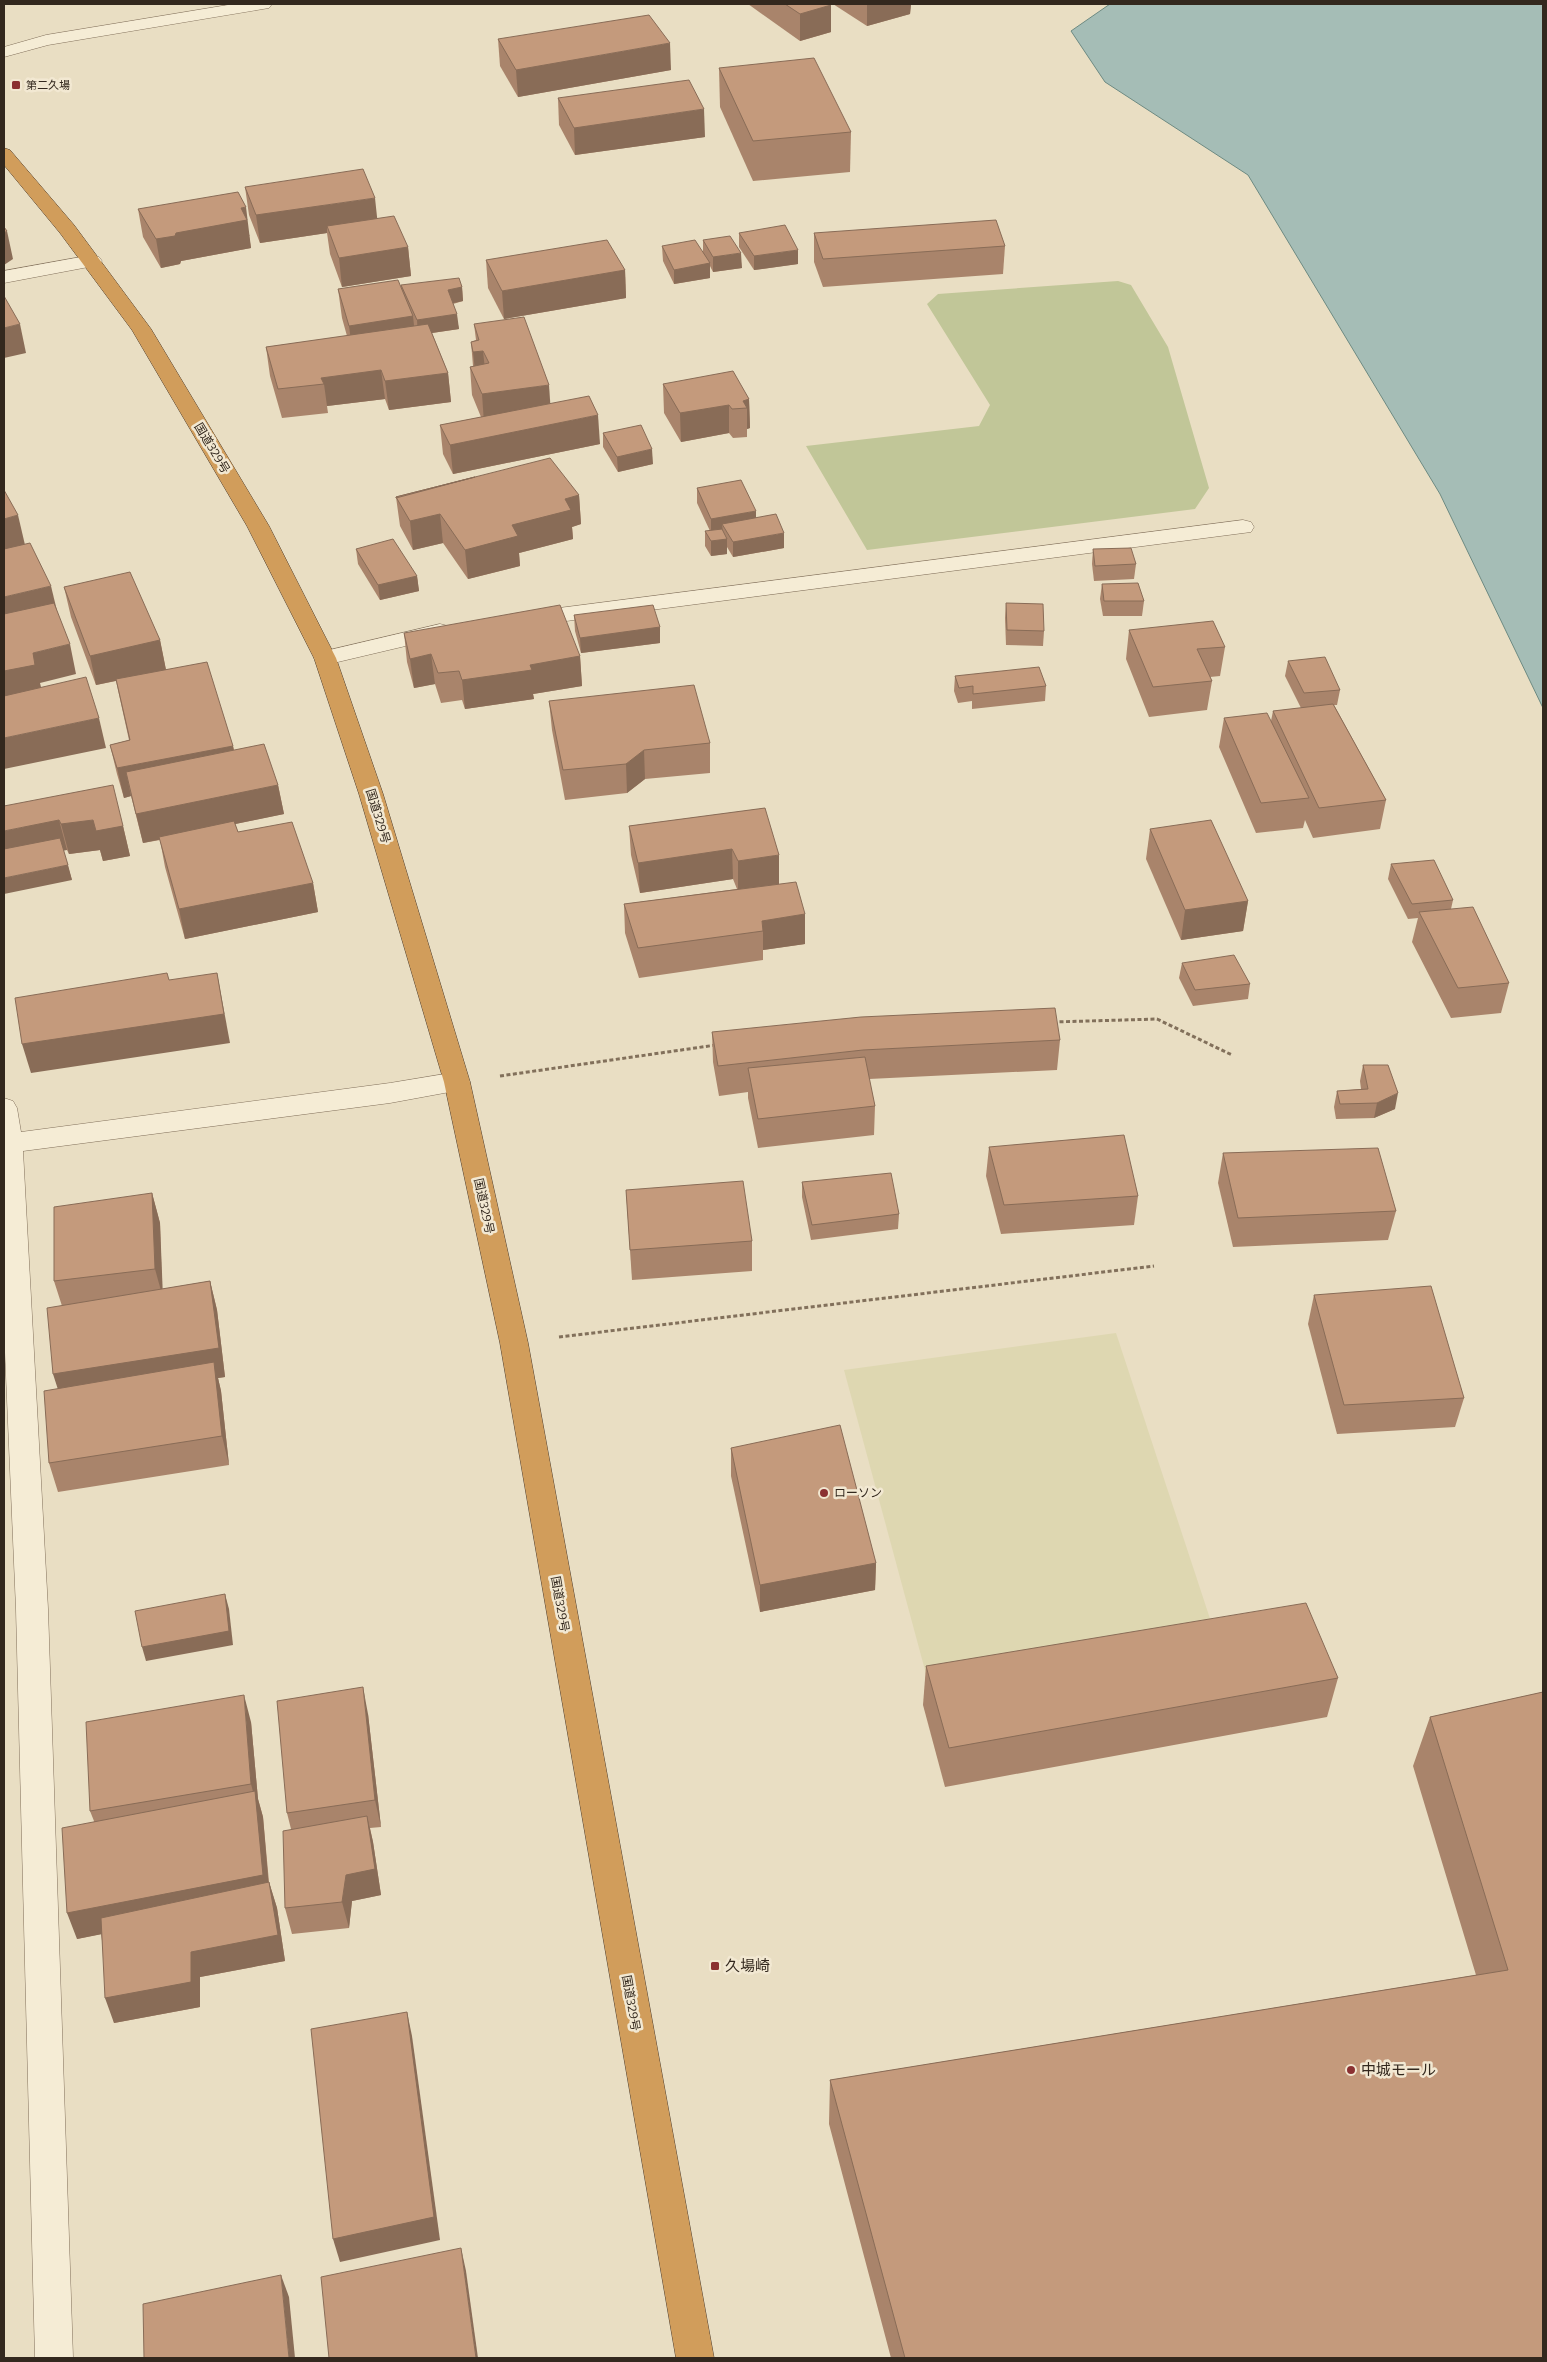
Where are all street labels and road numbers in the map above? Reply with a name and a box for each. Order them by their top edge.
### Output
street label: 国道329号 [191,420,233,476]
street label: 国道329号 [363,787,393,845]
street label: 国道329号 [471,1177,497,1235]
street label: 国道329号 [548,1575,572,1633]
street label: 国道329号 [619,1974,643,2032]

